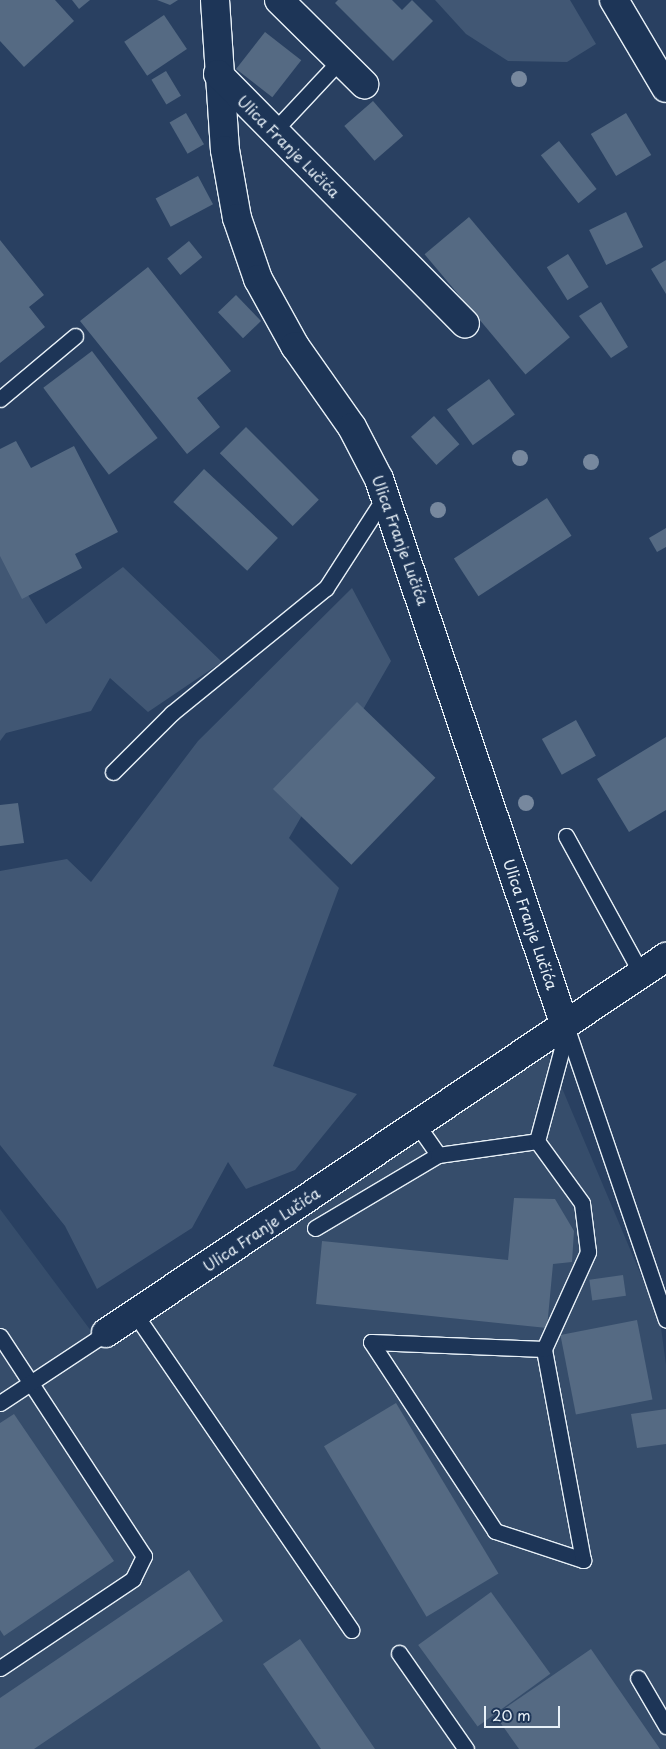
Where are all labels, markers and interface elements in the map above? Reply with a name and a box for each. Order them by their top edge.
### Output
street label: Ulica Franje Lučića [234,91,344,201]
street label: Ulica Franje Lučića [369,472,433,608]
street label: Ulica Franje Lučića [500,856,562,992]
street label: Ulica Franje Lučića [199,1183,323,1275]
scale bar [486,1696,562,1728]
text: 20 m [492,1703,531,1726]

